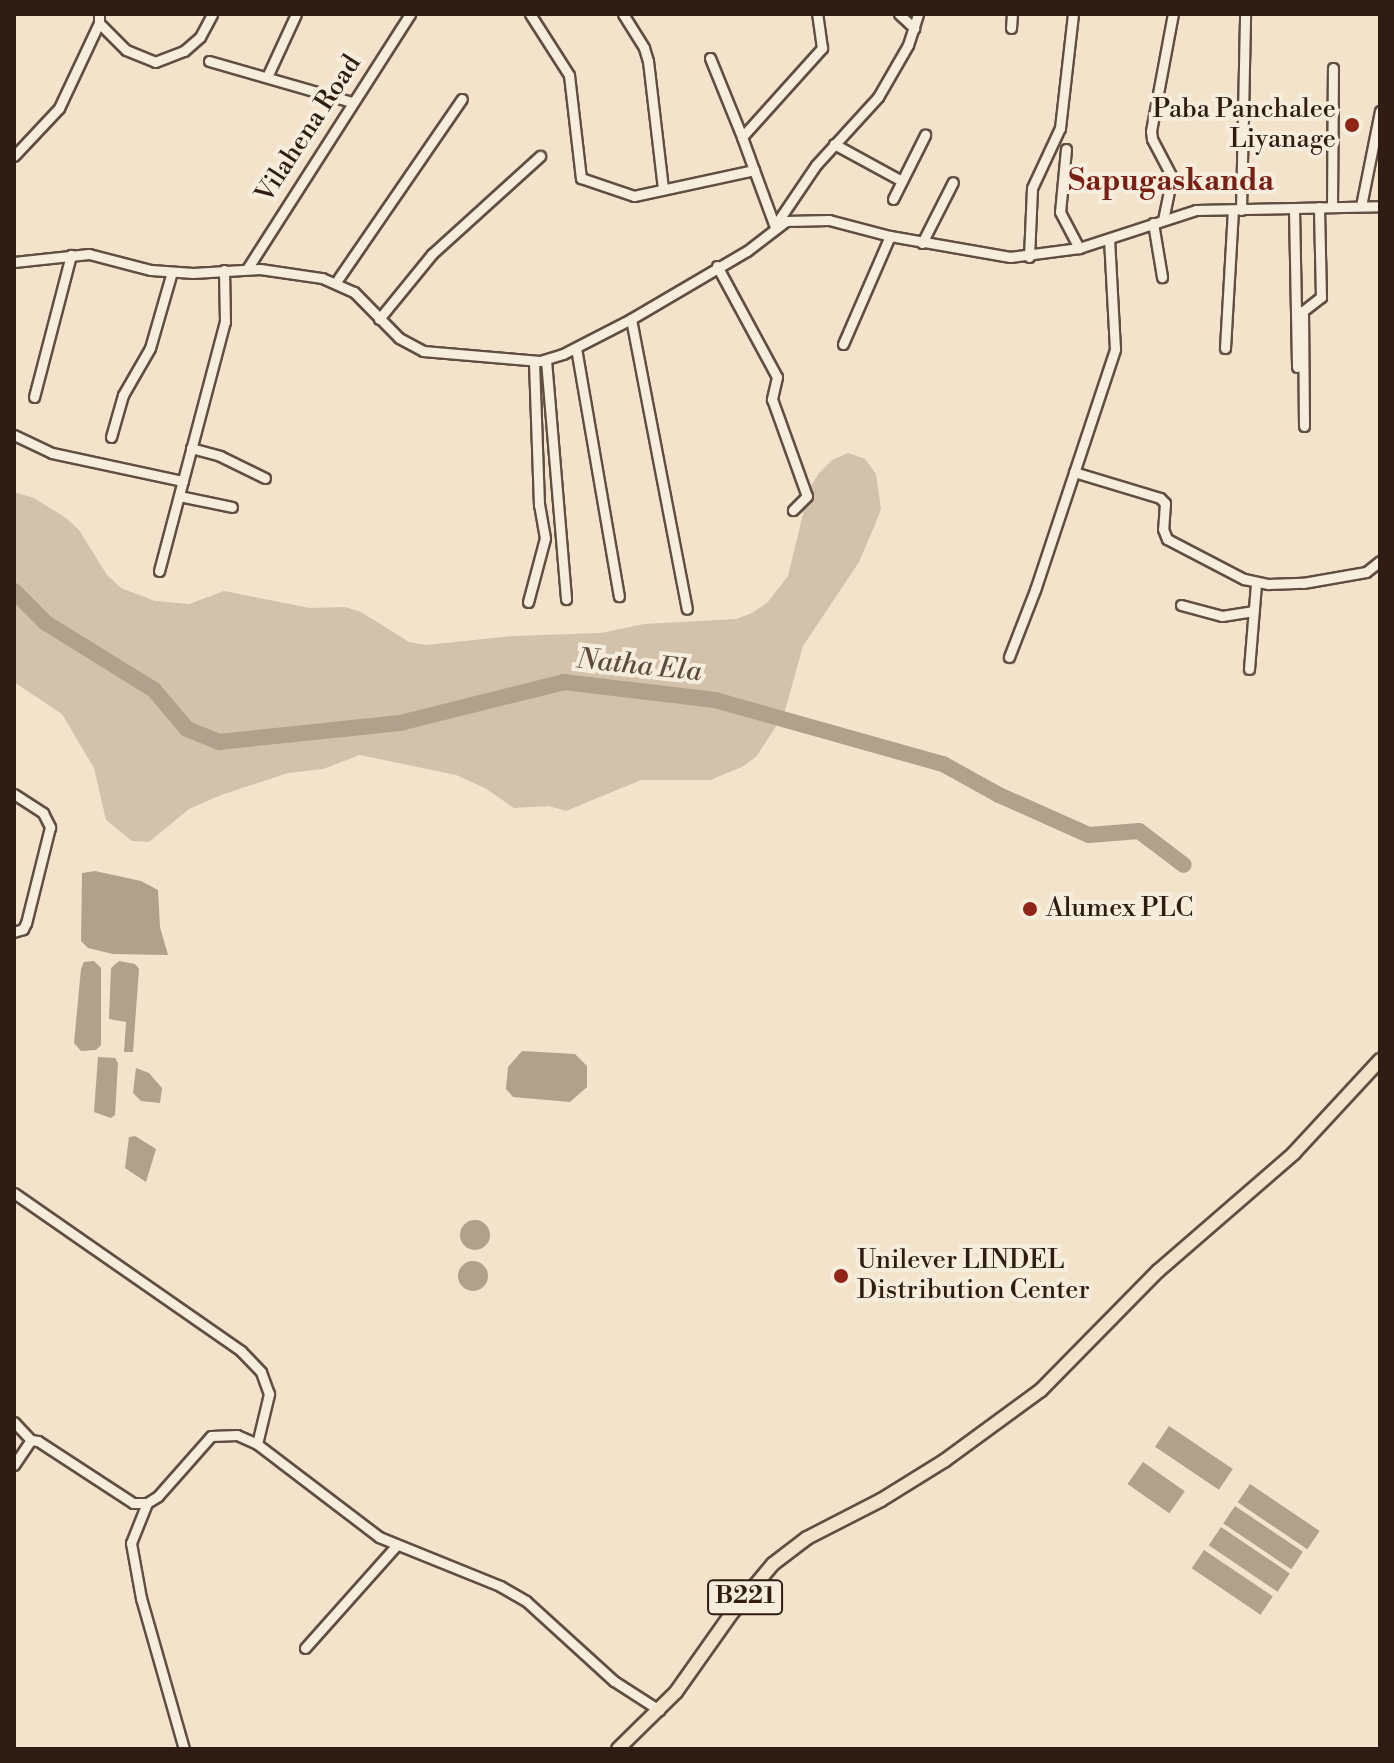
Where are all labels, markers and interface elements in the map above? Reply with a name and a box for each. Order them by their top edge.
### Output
street label: Vilahena Road [250,49,368,209]
place label: Paba Panchalee Liyanage [1152,94,1336,156]
marker: Paba Panchalee Liyanage [1343,116,1361,134]
district label: Sapugaskanda [1068,163,1274,199]
water label: Natha Ela [575,643,703,689]
place label: Alumex PLC [1046,893,1193,925]
marker: Alumex PLC [1021,900,1039,918]
place label: Unilever LINDEL Distribution Center [857,1245,1090,1306]
marker: Unilever LINDEL Distribution Center [832,1267,850,1285]
road number: B221 [707,1577,783,1617]

